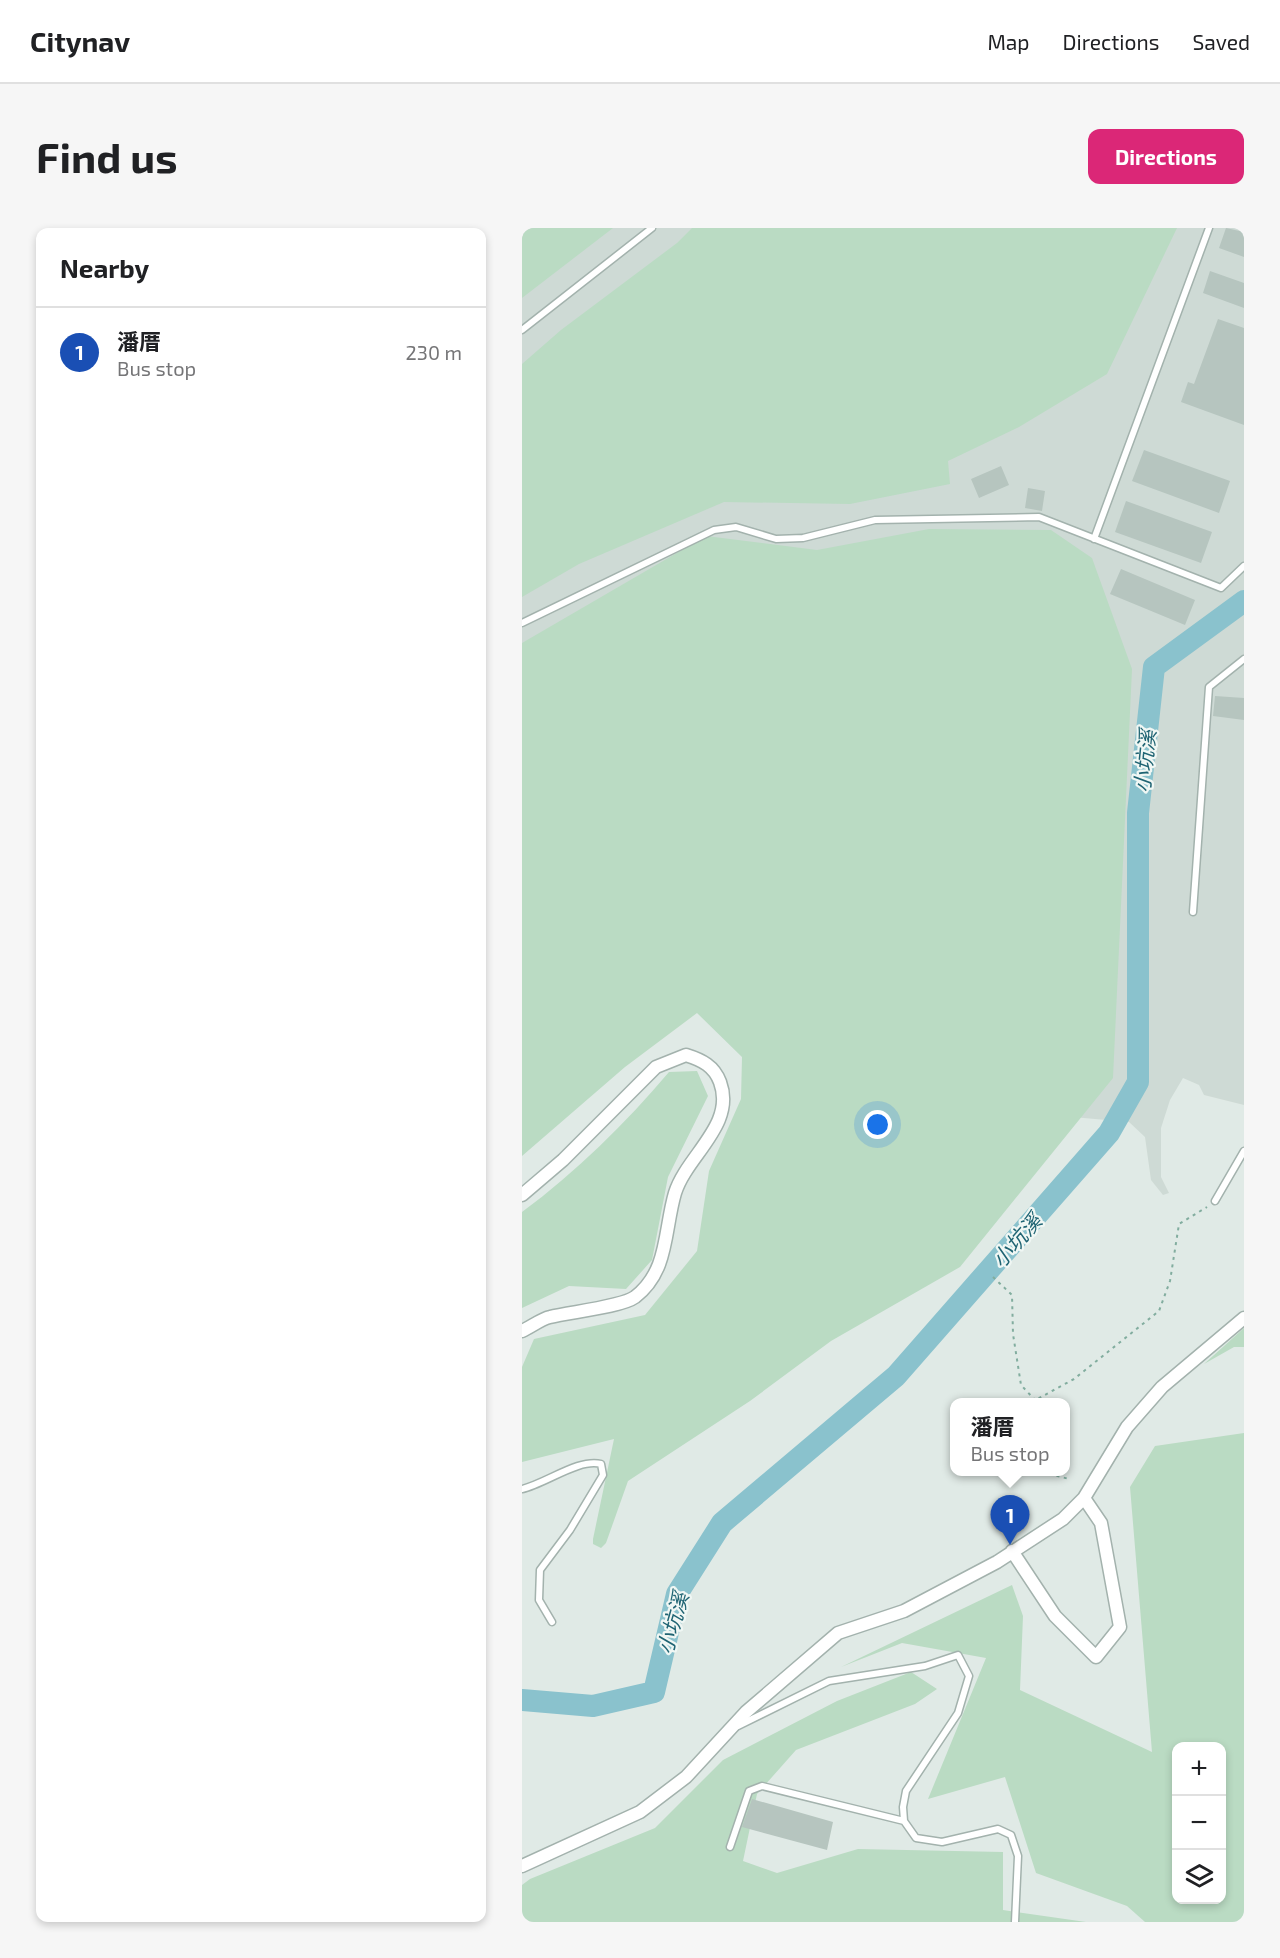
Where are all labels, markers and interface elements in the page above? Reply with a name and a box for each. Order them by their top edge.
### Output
text: Citynav [30,24,130,58]
text: Map [987,29,1030,54]
text: Directions [1063,29,1159,54]
text: Saved [1192,29,1250,54]
button: Directions [1088,129,1244,184]
text: Find us [36,131,178,181]
text: Nearby [60,252,149,283]
text: 潘厝 [117,328,161,354]
text: 1 [75,340,84,364]
text: 230 m [406,340,462,364]
text: Bus stop [117,356,196,380]
water label: 小坑溪 [1128,725,1160,794]
your location [863,1110,892,1139]
water label: 小坑溪 [986,1206,1048,1272]
popup [950,1398,1070,1476]
text: 潘厝 [970,1413,1014,1439]
text: Bus stop [970,1441,1050,1465]
pin: 1 [990,1496,1030,1545]
water label: 小坑溪 [651,1586,694,1657]
map controls [1172,1742,1226,1904]
button: + [1172,1742,1226,1796]
button: − [1172,1796,1226,1850]
button: layers [1172,1850,1226,1904]

